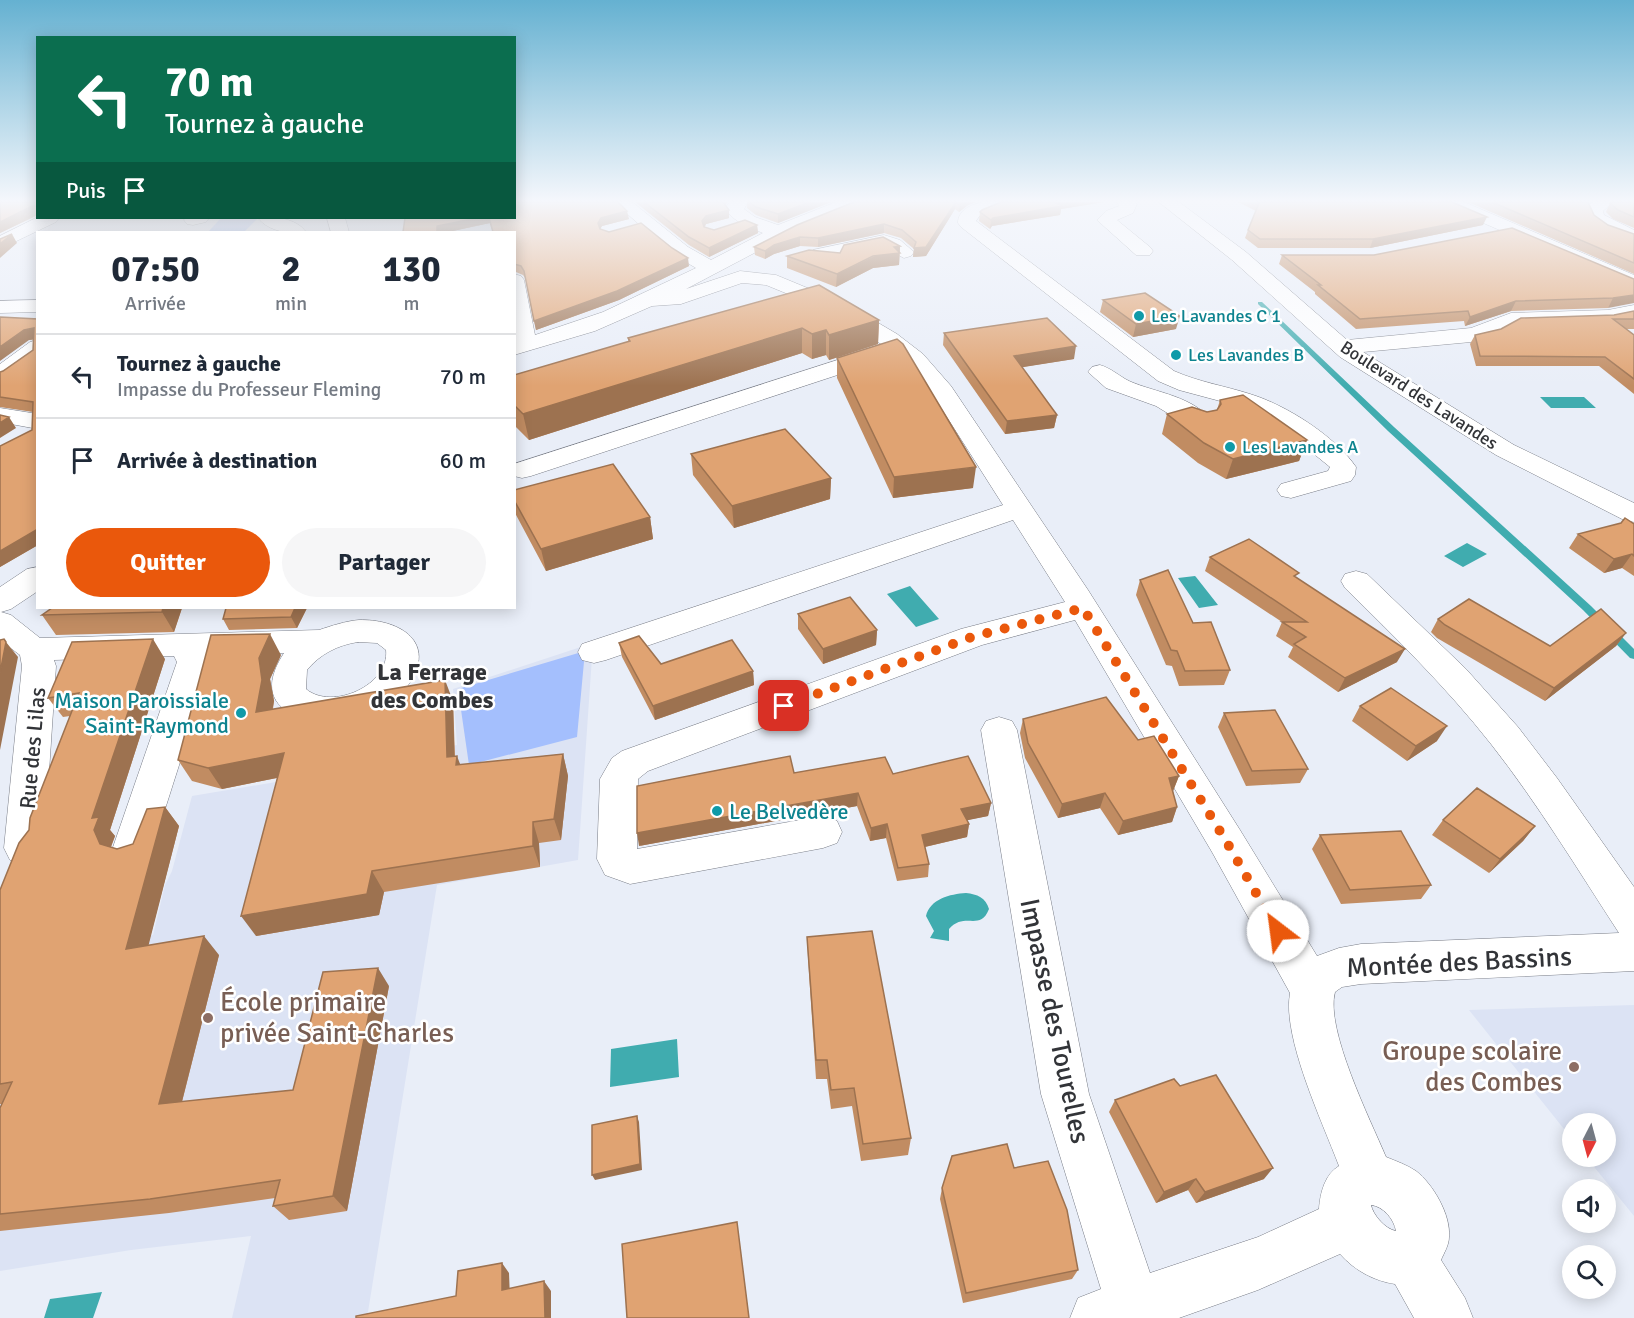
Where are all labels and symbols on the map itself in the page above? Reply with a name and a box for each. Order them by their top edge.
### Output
place label: Les Lavandes C 1 [1151,305,1281,327]
marker: Les Lavandes C 1 [1132,309,1146,323]
street label: Boulevard des Lavandes [1336,336,1502,454]
place label: Les Lavandes B [1188,344,1304,366]
marker: Les Lavandes B [1169,348,1183,362]
place label: Les Lavandes A [1242,436,1358,458]
marker: Les Lavandes A [1223,440,1237,454]
district label: La Ferrage des Combes [371,657,494,715]
pin [758,680,809,731]
street label: Rue des Lilas [14,686,51,810]
place label: Maison Paroissiale Saint-Raymond [54,687,229,739]
marker: Maison Paroissiale Saint-Raymond [234,706,248,720]
place label: Le Belvedère [729,798,848,825]
marker: Le Belvedère [710,804,724,818]
street label: Impasse des Tourelles [1012,896,1097,1147]
position arrow [1246,899,1310,963]
street label: Montée des Bassins [1345,940,1573,985]
place label: École primaire privée Saint-Charles [220,985,454,1050]
marker: École primaire privée Saint-Charles [201,1011,215,1025]
place label: Groupe scolaire des Combes [1382,1035,1562,1099]
marker: Groupe scolaire des Combes [1567,1060,1581,1074]
north arrow [1562,1113,1616,1167]

